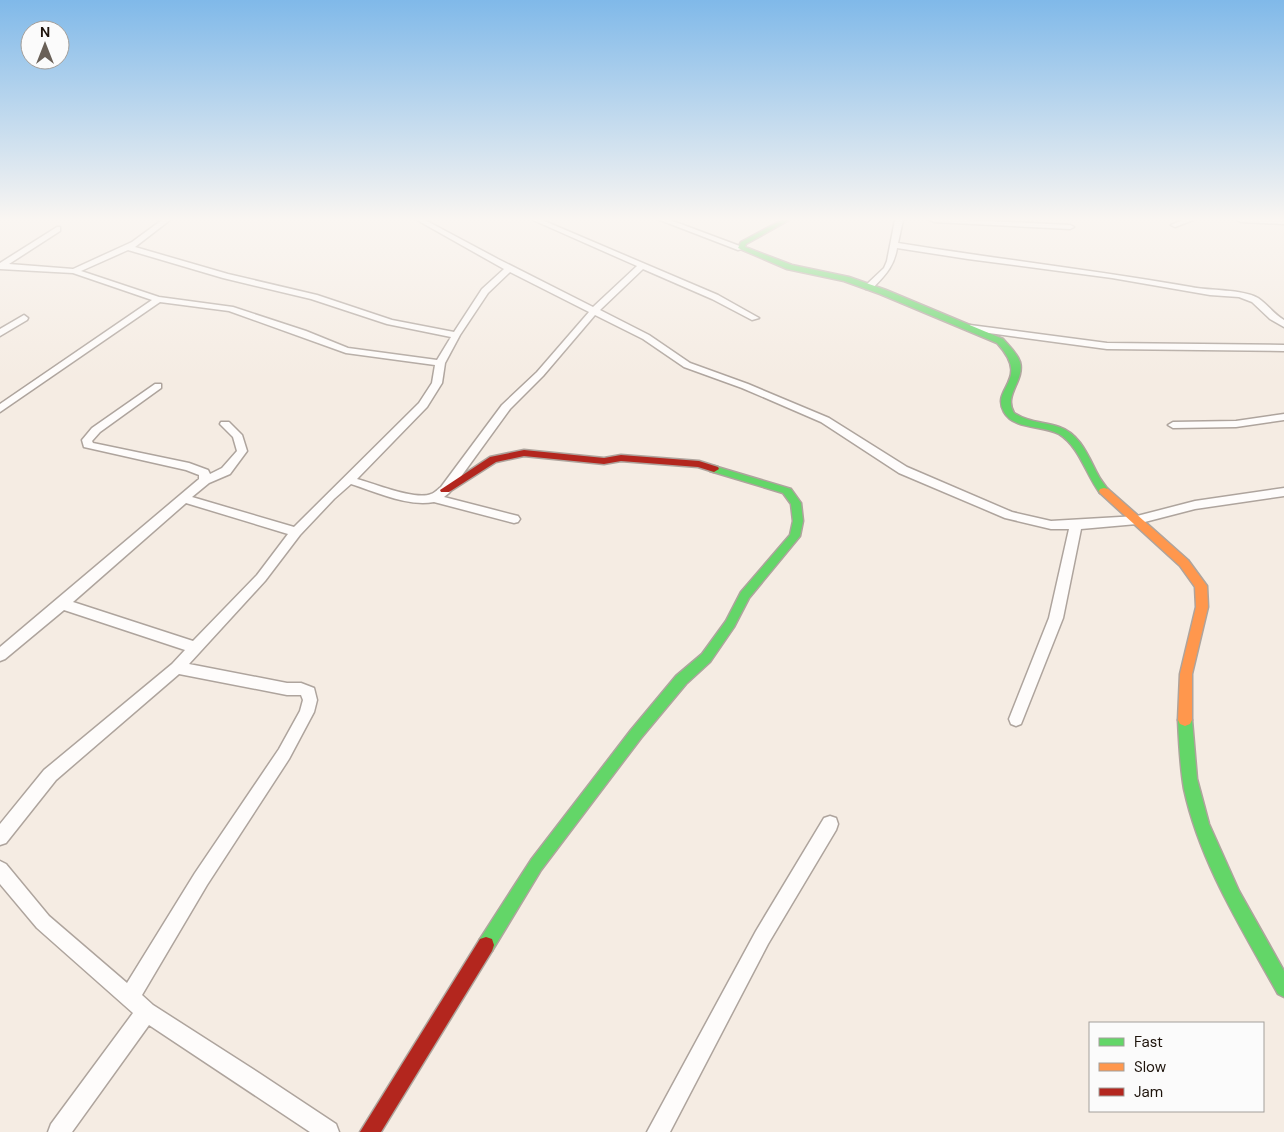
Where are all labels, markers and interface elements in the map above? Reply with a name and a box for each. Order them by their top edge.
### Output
north arrow [20,20,70,70]
text: N [40,23,50,41]
legend [1089,1022,1264,1112]
text: Fast [1134,1032,1163,1052]
text: Slow [1134,1057,1167,1077]
text: Jam [1134,1082,1163,1102]

